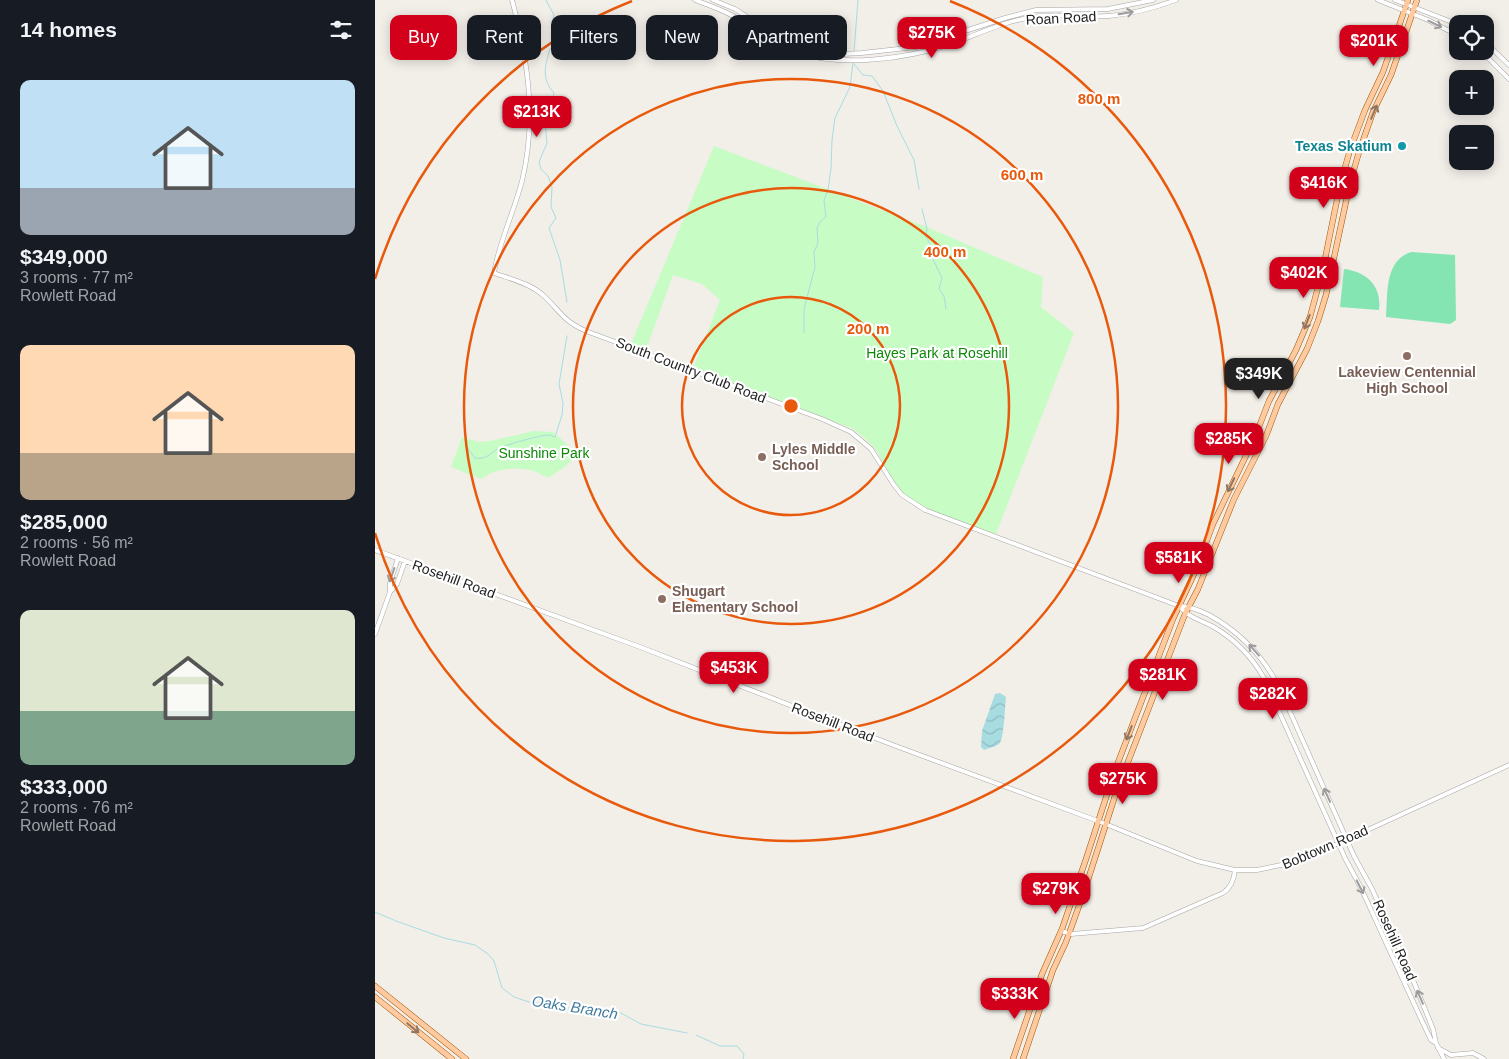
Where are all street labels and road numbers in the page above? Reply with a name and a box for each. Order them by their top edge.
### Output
street label: Roan Road [1025,8,1097,28]
street label: South Country Club Road [614,334,768,406]
street label: Rosehill Road [410,557,498,601]
street label: Rosehill Road [789,699,877,745]
street label: Bobtown Road [1280,822,1370,872]
street label: Rosehill Road [1370,897,1420,983]

